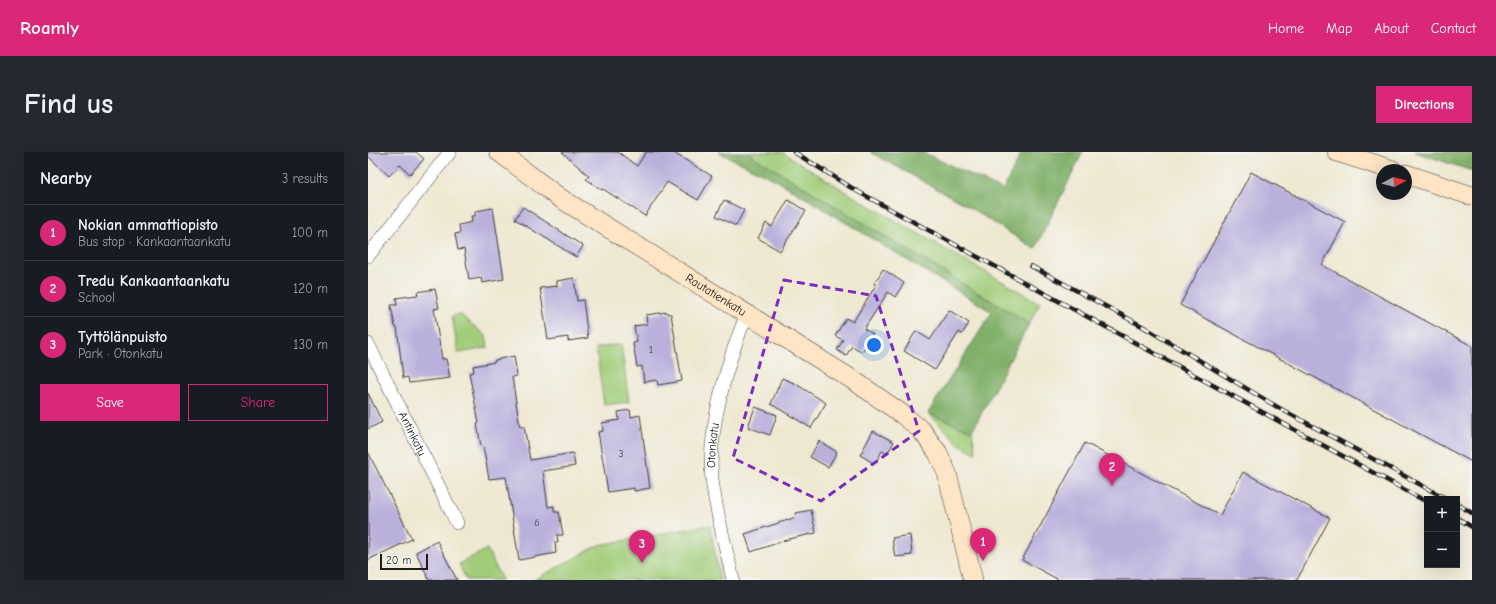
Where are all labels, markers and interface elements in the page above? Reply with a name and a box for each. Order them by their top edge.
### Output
text: Roamly [20,17,79,39]
text: Home [1268,20,1304,37]
text: Map [1326,20,1352,37]
text: About [1374,20,1409,37]
text: Contact [1431,20,1476,37]
button: Directions [1376,86,1472,123]
text: Find us [24,88,113,120]
north arrow [1376,164,1412,200]
text: Nearby [40,169,91,188]
text: 3 results [282,171,328,186]
text: Nokian ammattiopisto [78,216,218,234]
text: 1 [50,225,56,240]
text: 100 m [292,225,328,240]
text: Bus stop · Kankaantaankatu [78,234,231,249]
street label: Rautatienkatu [683,271,749,319]
text: Tredu Kankaantaankatu [78,272,230,290]
text: 2 [50,281,56,296]
text: 120 m [293,281,328,296]
text: School [78,290,115,305]
text: Tyttölänpuisto [78,328,167,346]
your location [864,335,884,355]
text: 3 [50,337,56,352]
text: 130 m [293,337,328,352]
house number: 1 [649,344,653,356]
text: Park · Otonkatu [78,346,163,361]
button: Save [40,384,180,421]
button: Share [188,384,328,421]
street label: Antinkatu [396,409,429,458]
street label: Otonkatu [704,422,722,468]
house number: 3 [618,448,624,460]
pin: 2 [1099,453,1125,486]
map controls [1424,496,1460,568]
button: + [1424,496,1460,532]
house number: 6 [534,517,540,529]
pin: 1 [970,528,996,561]
pin: 3 [629,530,655,563]
button: − [1424,532,1460,568]
scale bar [380,552,428,571]
text: 20 m [386,554,411,567]

